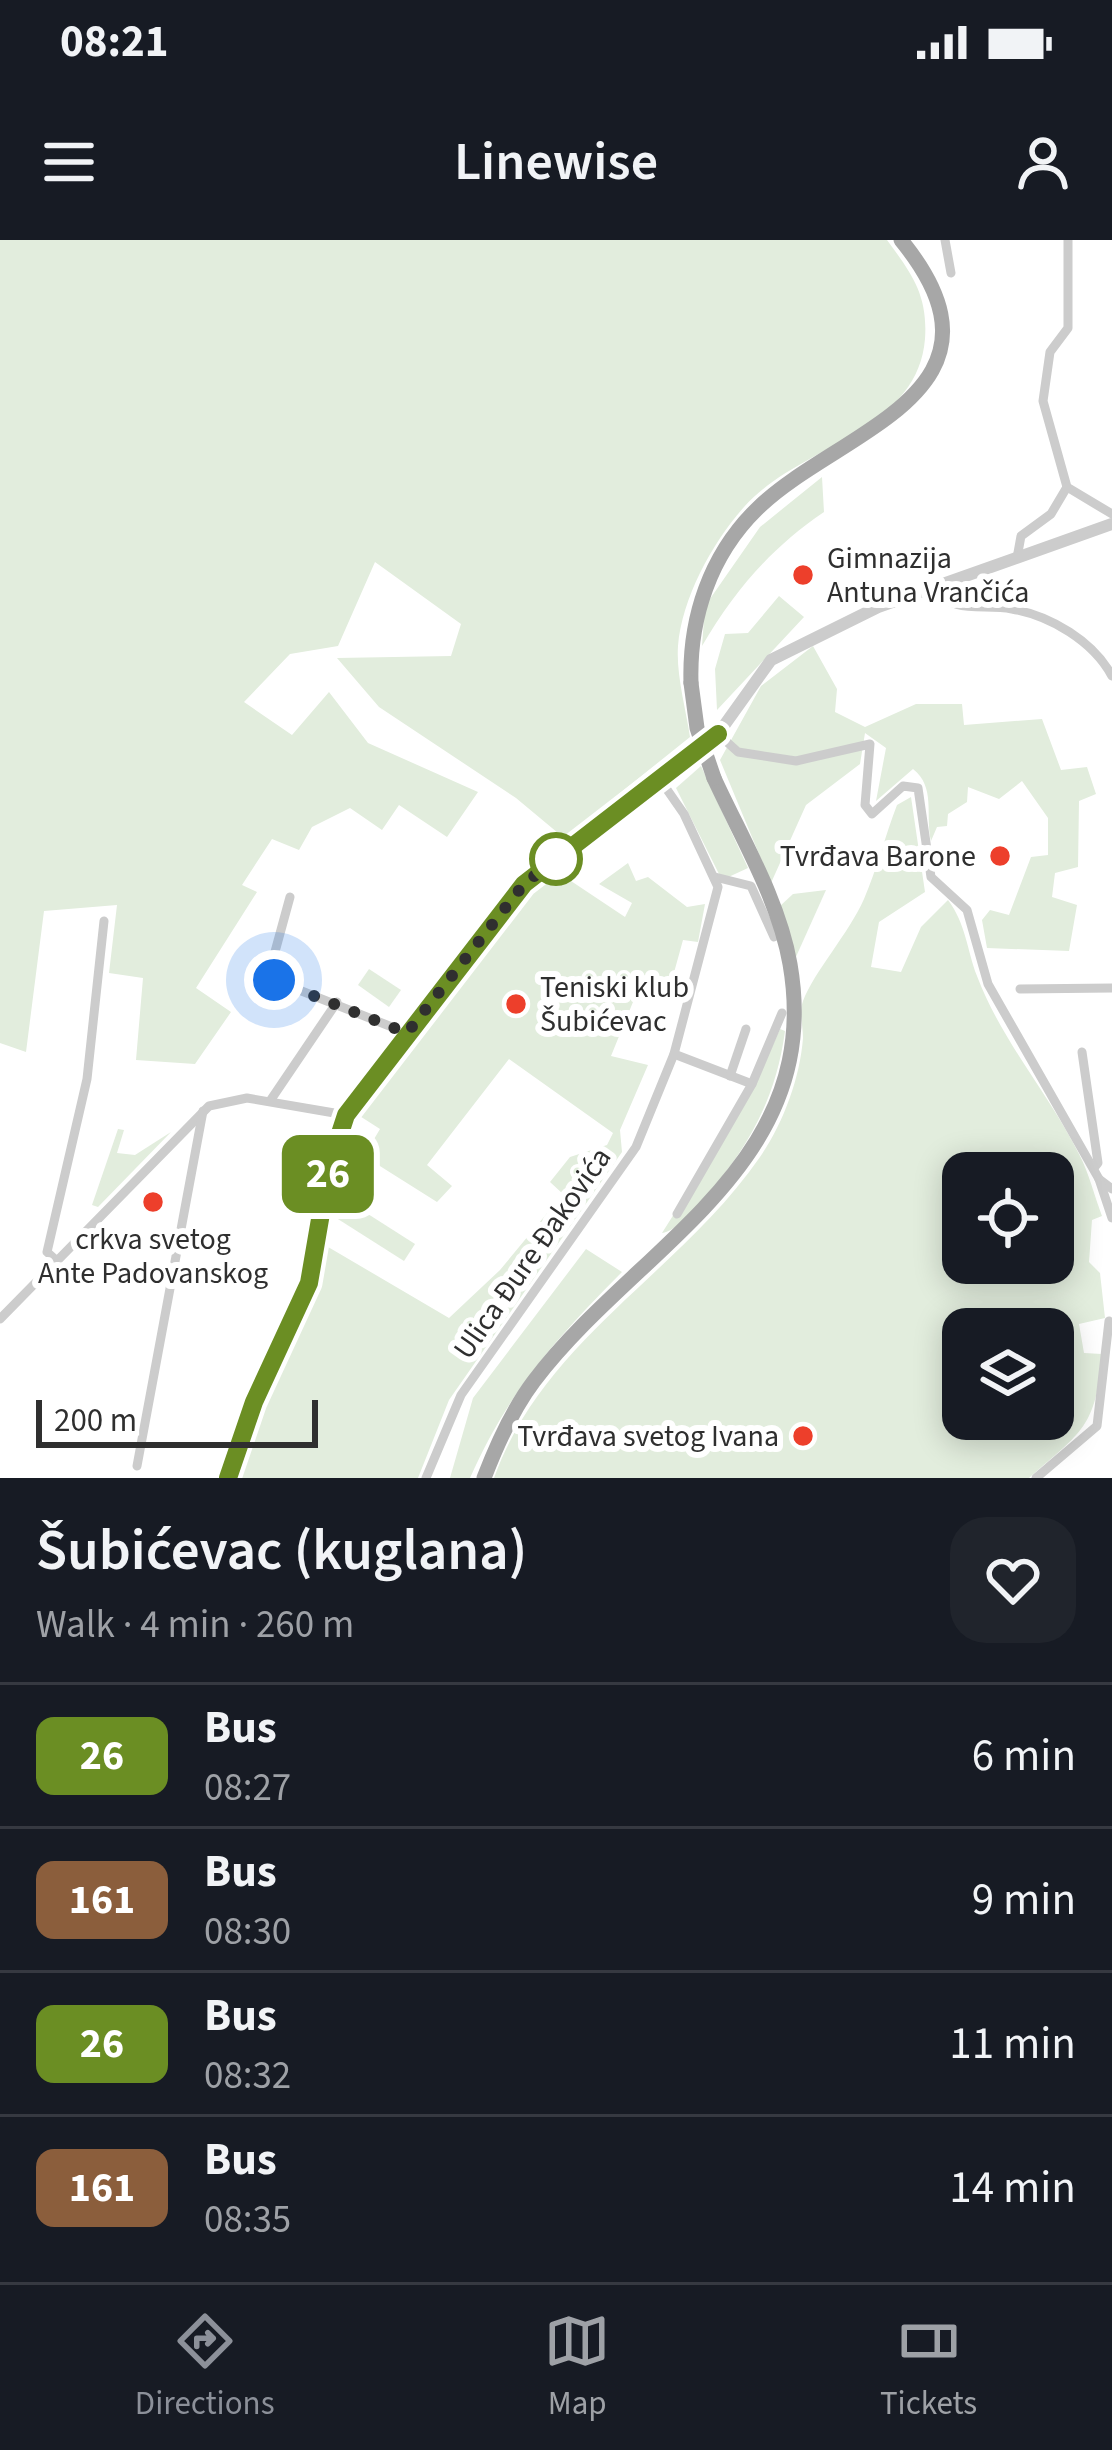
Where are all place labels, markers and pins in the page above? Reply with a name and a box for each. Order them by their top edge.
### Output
place label: Gimnazija Antuna Vrančića [827,537,1029,614]
marker: Gimnazija Antuna Vrančića [790,562,816,588]
unlabelled marker [531,834,581,884]
place label: Tvrđava Barone [780,835,976,878]
marker: Tvrđava Barone [987,843,1013,869]
place label: Teniski klub Šubićevac [540,966,689,1043]
marker: Teniski klub Šubićevac [503,991,529,1017]
marker: crkva svetog Ante Padovanskog [140,1189,166,1215]
place label: crkva svetog Ante Padovanskog [38,1218,268,1295]
place label: Tvrđava svetog Ivana [517,1415,779,1458]
marker: Tvrđava svetog Ivana [790,1423,816,1449]

